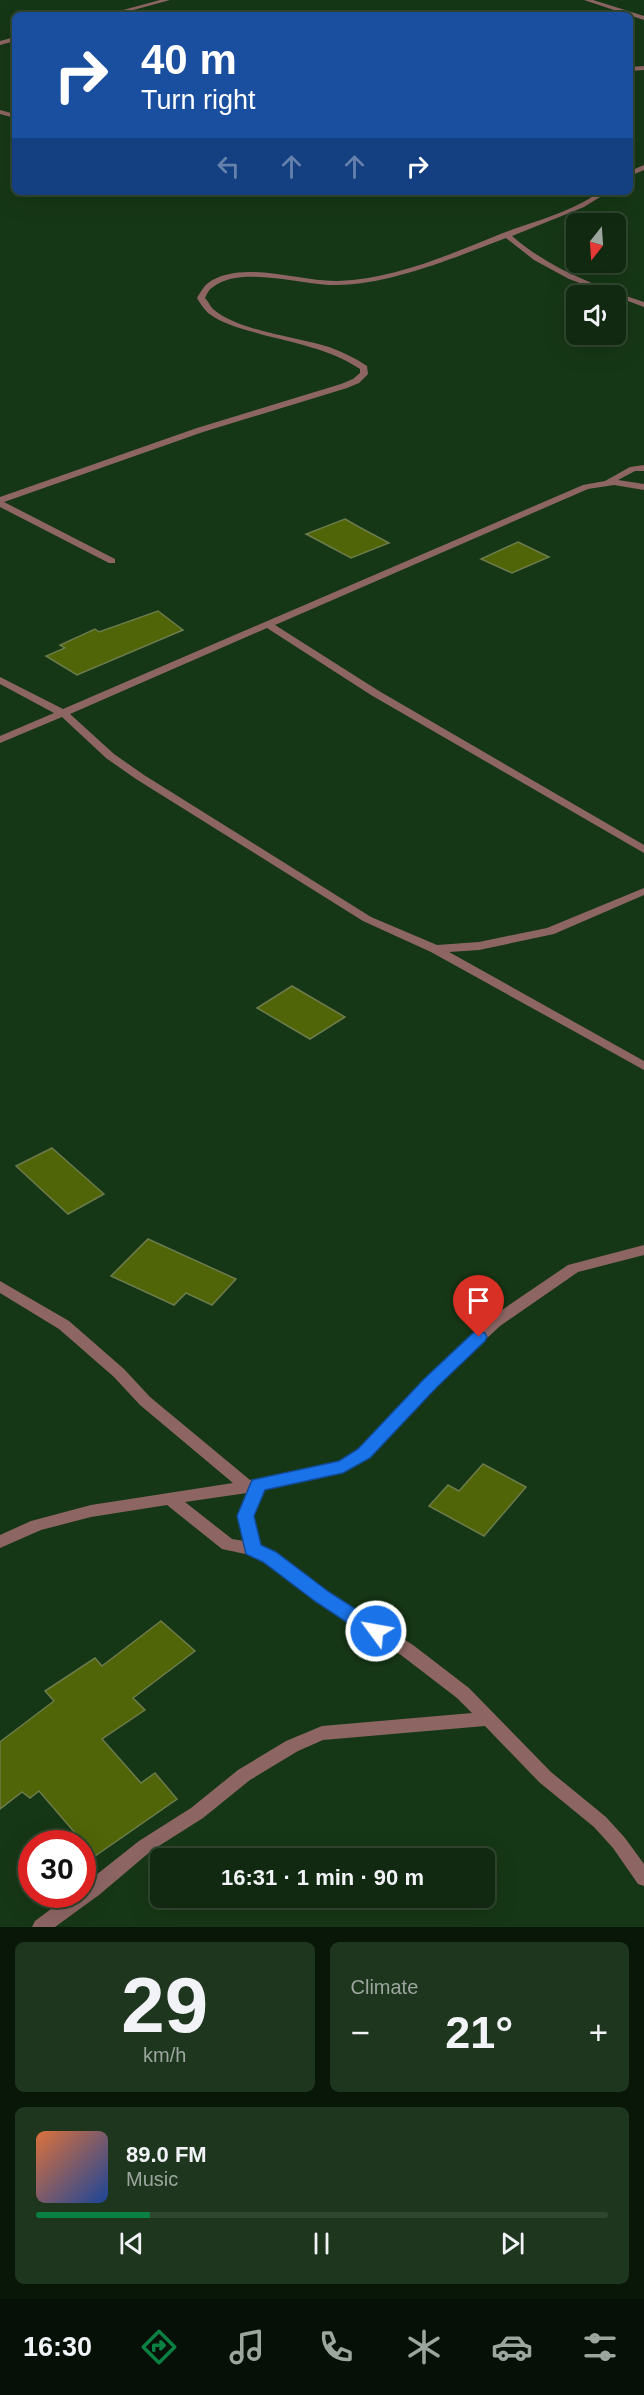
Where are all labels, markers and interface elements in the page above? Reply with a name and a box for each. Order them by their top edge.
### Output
icon: right [42,36,120,114]
text: 40 m [141,36,237,83]
text: Turn right [141,85,256,115]
icon: left [212,150,245,183]
icon: ahead [275,150,308,183]
icon: ahead [338,150,371,183]
icon: right [401,150,434,183]
north arrow [566,213,626,273]
map controls [566,213,626,345]
button: sound [566,285,626,345]
pin [453,1275,504,1337]
icon: arrive [462,1284,495,1317]
position arrow [344,1599,408,1663]
speed limit sign: 30 [18,1830,96,1908]
text: 16:31 · 1 min · 90 m [221,1865,424,1890]
text: 29 [121,1961,208,2049]
text: Climate [351,1976,418,1998]
text: 21° [445,2007,513,2058]
text: − [351,2014,370,2051]
text: + [589,2014,608,2051]
text: km/h [143,2044,186,2066]
text: 89.0 FM [126,2142,207,2167]
text: Music [126,2168,178,2190]
icon: previous [115,2227,148,2260]
icon: pause [305,2227,338,2260]
icon: next [496,2227,529,2260]
icon: directions [138,2326,180,2368]
icon: music [226,2326,268,2368]
icon: phone [315,2326,357,2368]
icon: climate [403,2326,445,2368]
icon: car [491,2326,533,2368]
icon: filters [579,2326,621,2368]
text: 16:30 [23,2332,92,2362]

